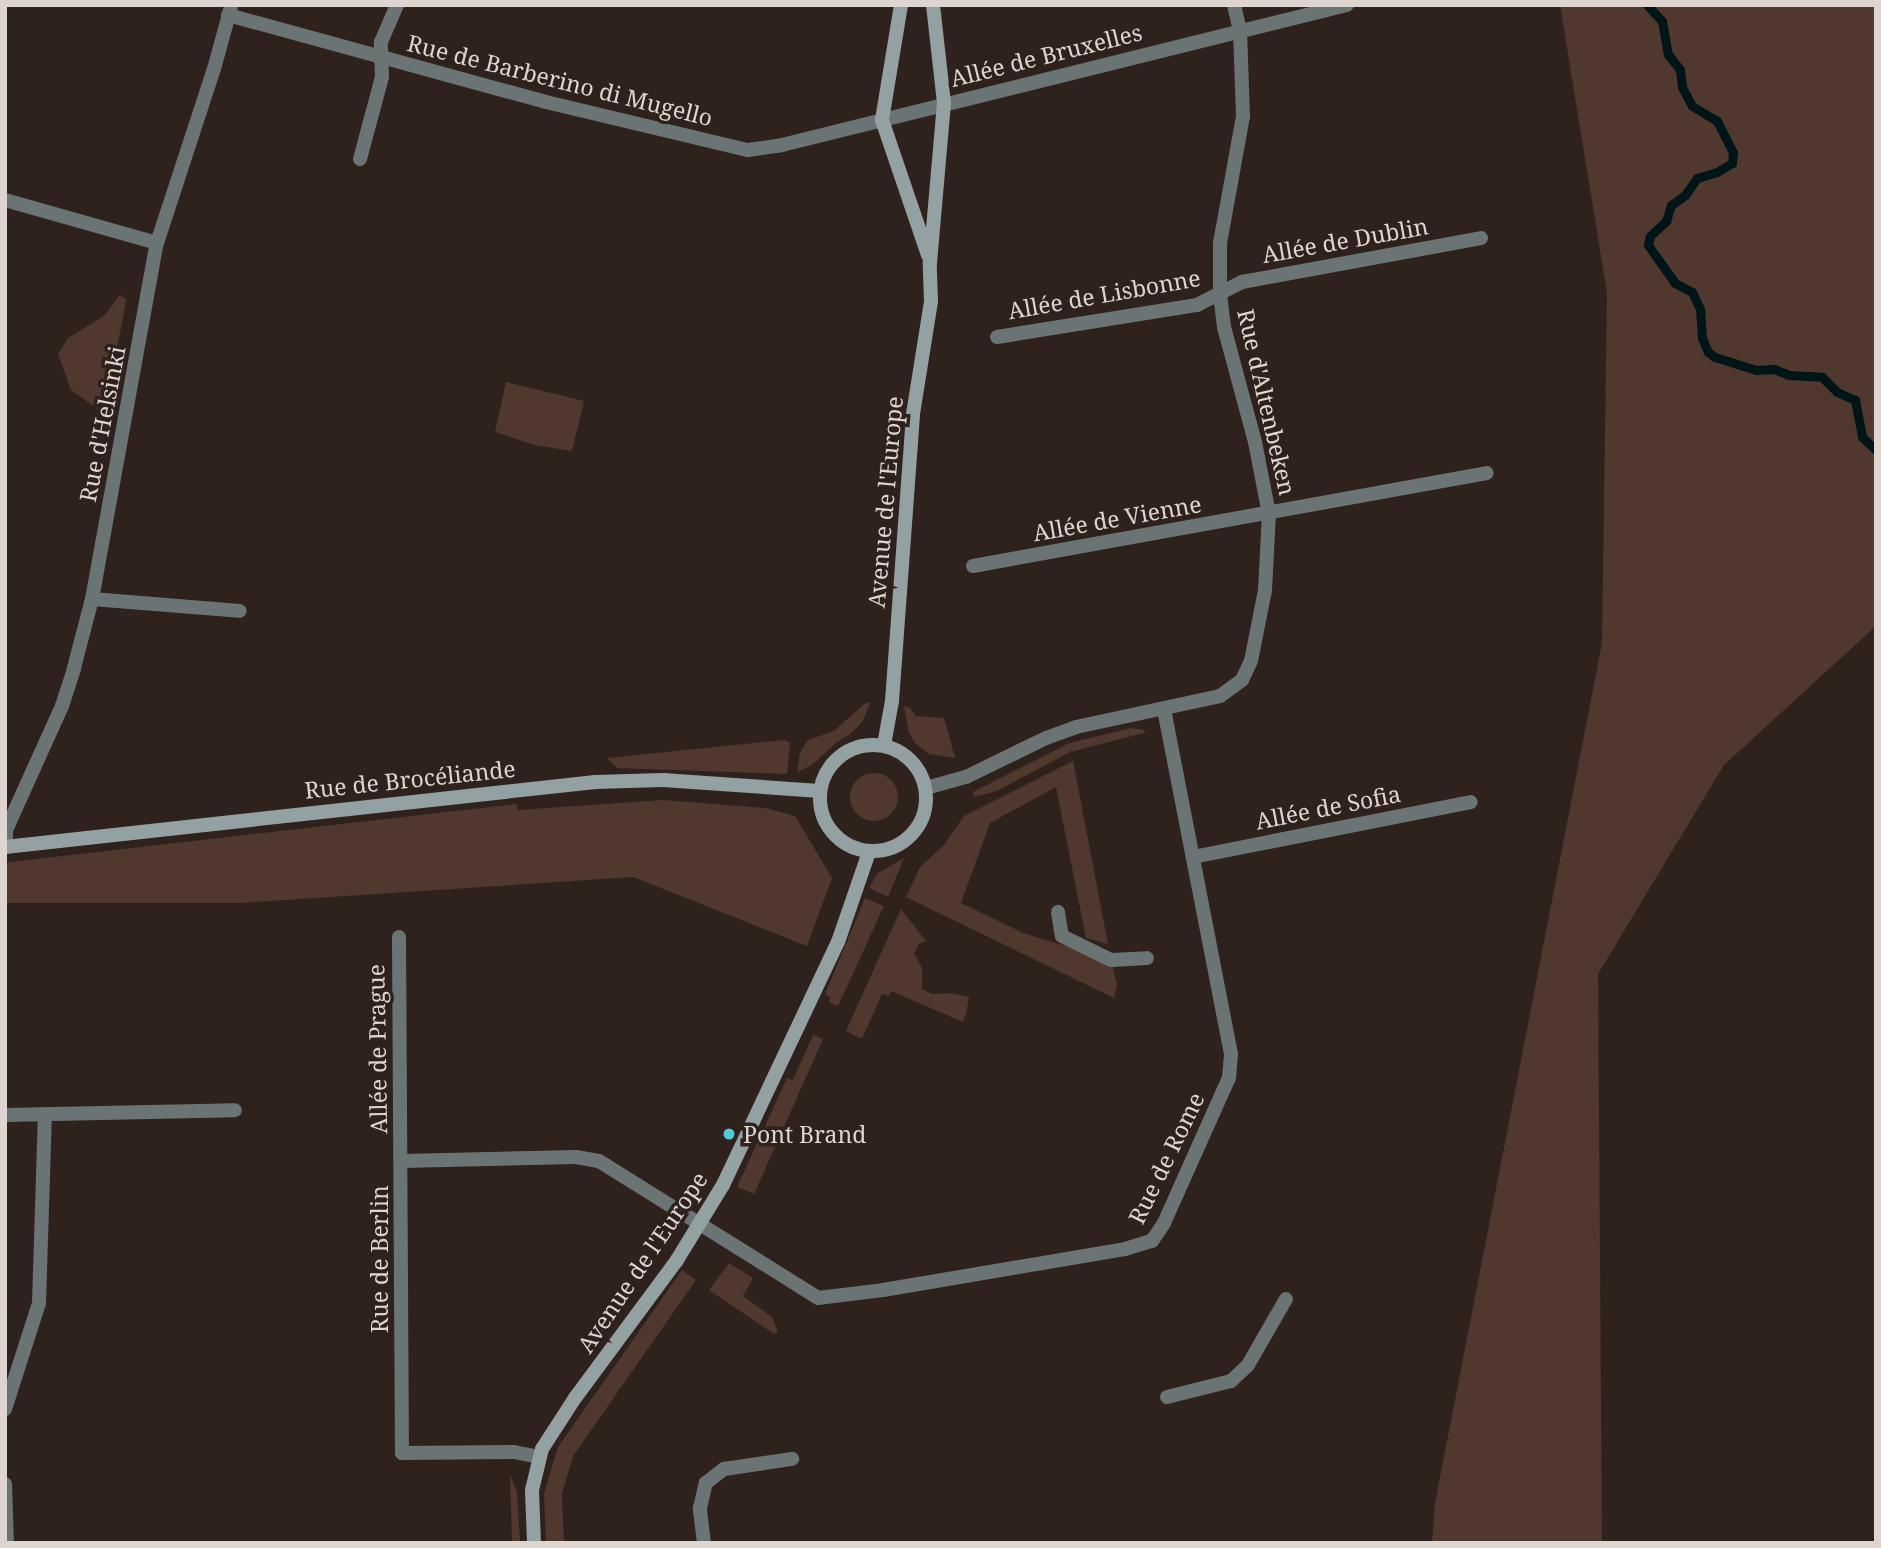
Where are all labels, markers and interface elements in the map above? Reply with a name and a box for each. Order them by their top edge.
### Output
street label: Allée de Bruxelles [947,18,1145,92]
street label: Rue de Barberino di Mugello [404,29,716,131]
street label: Allée de Dublin [1260,212,1430,268]
street label: Allée de Lisbonne [1006,263,1202,325]
street label: Rue d'Altenbeken [1232,306,1302,498]
street label: Rue d'Helsinki [73,344,131,504]
street label: Avenue de l'Europe [862,395,908,609]
street label: Allée de Vienne [1031,490,1203,546]
street label: Rue de Brocéliande [303,754,517,804]
street label: Allée de Sofia [1253,779,1403,835]
street label: Allée de Prague [362,964,392,1134]
street label: Rue de Rome [1122,1088,1210,1228]
place label: Pont Brand [743,1120,866,1148]
marker: Pont Brand [721,1126,737,1142]
street label: Avenue de l'Europe [571,1166,713,1358]
street label: Rue de Berlin [365,1185,393,1333]

